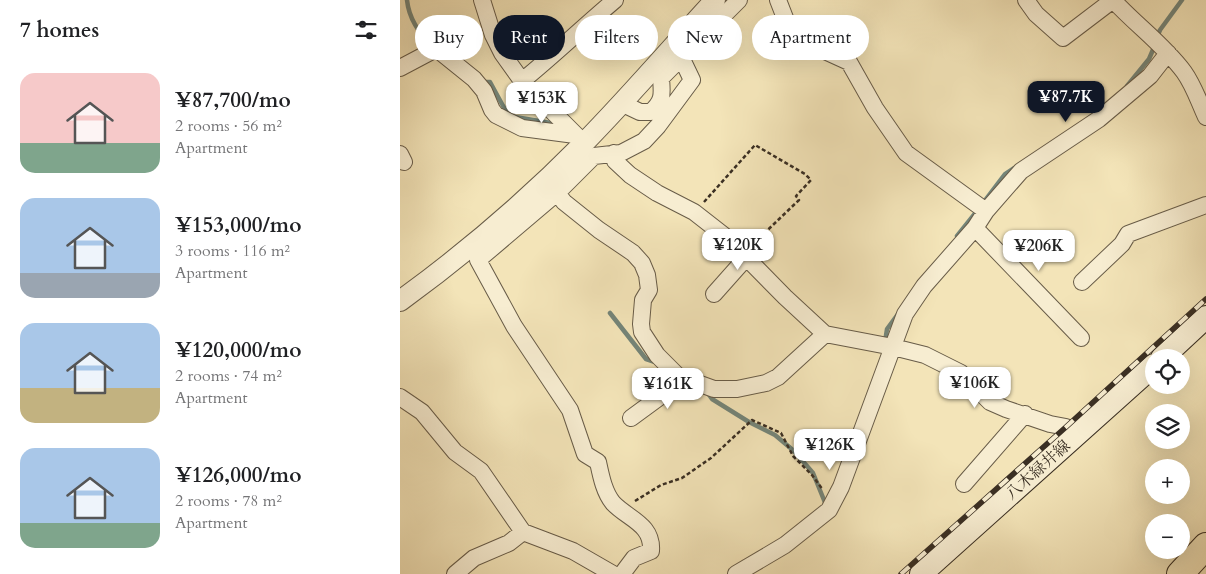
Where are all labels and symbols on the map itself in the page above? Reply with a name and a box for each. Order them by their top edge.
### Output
pin: ¥87.7K [1025,80,1107,123]
pin: ¥153K [507,82,577,124]
pin: ¥120K [703,228,773,271]
pin: ¥206K [1004,230,1074,272]
pin: ¥106K [940,366,1010,409]
pin: ¥161K [633,368,703,410]
pin: ¥126K [795,428,865,471]
street label: 八木緑井線 [1001,435,1075,505]

